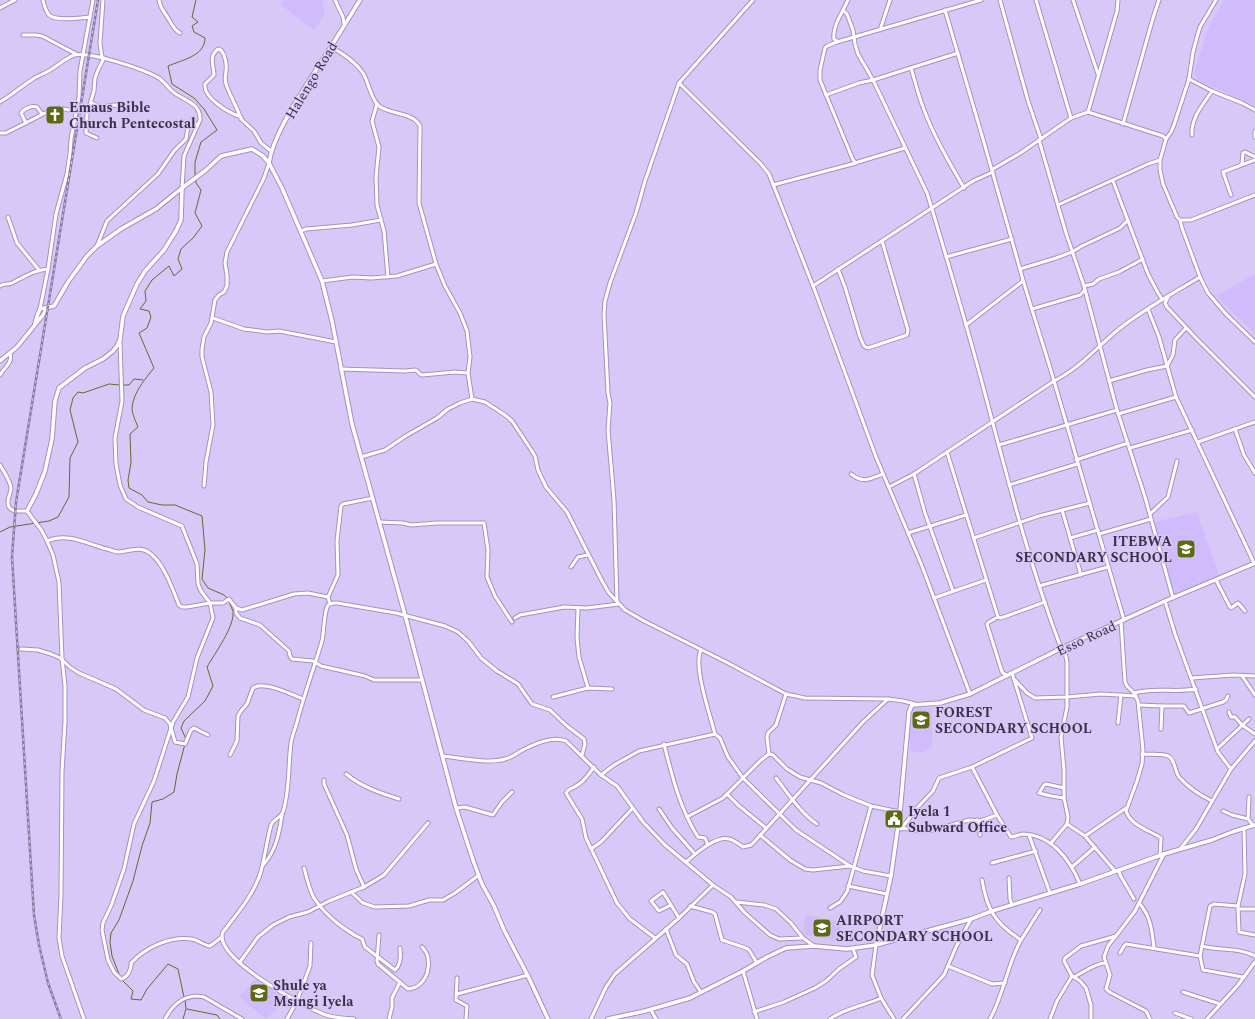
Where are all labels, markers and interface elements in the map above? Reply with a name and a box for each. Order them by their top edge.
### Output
street label: Halengo Road [280,37,343,123]
place label: Emaus Bible Church Pentecostal [69,97,196,134]
church icon: Emaus Bible Church Pentecostal [44,104,66,126]
place label: ITEBWA SECONDARY SCHOOL [1015,531,1172,568]
school or university icon: ITEBWA SECONDARY SCHOOL [1175,538,1197,560]
street label: Esso Road [1053,615,1120,661]
place label: FOREST SECONDARY SCHOOL [935,702,1092,739]
school or university icon: FOREST SECONDARY SCHOOL [910,709,932,731]
place label: Iyela 1 Subward Office [908,801,1007,838]
public building icon: Iyela 1 Subward Office [883,808,905,830]
place label: AIRPORT SECONDARY SCHOOL [836,910,993,947]
school or university icon: AIRPORT SECONDARY SCHOOL [811,917,833,939]
place label: Shule ya Msingi Iyela [273,975,354,1012]
school or university icon: Shule ya Msingi Iyela [248,982,270,1004]

